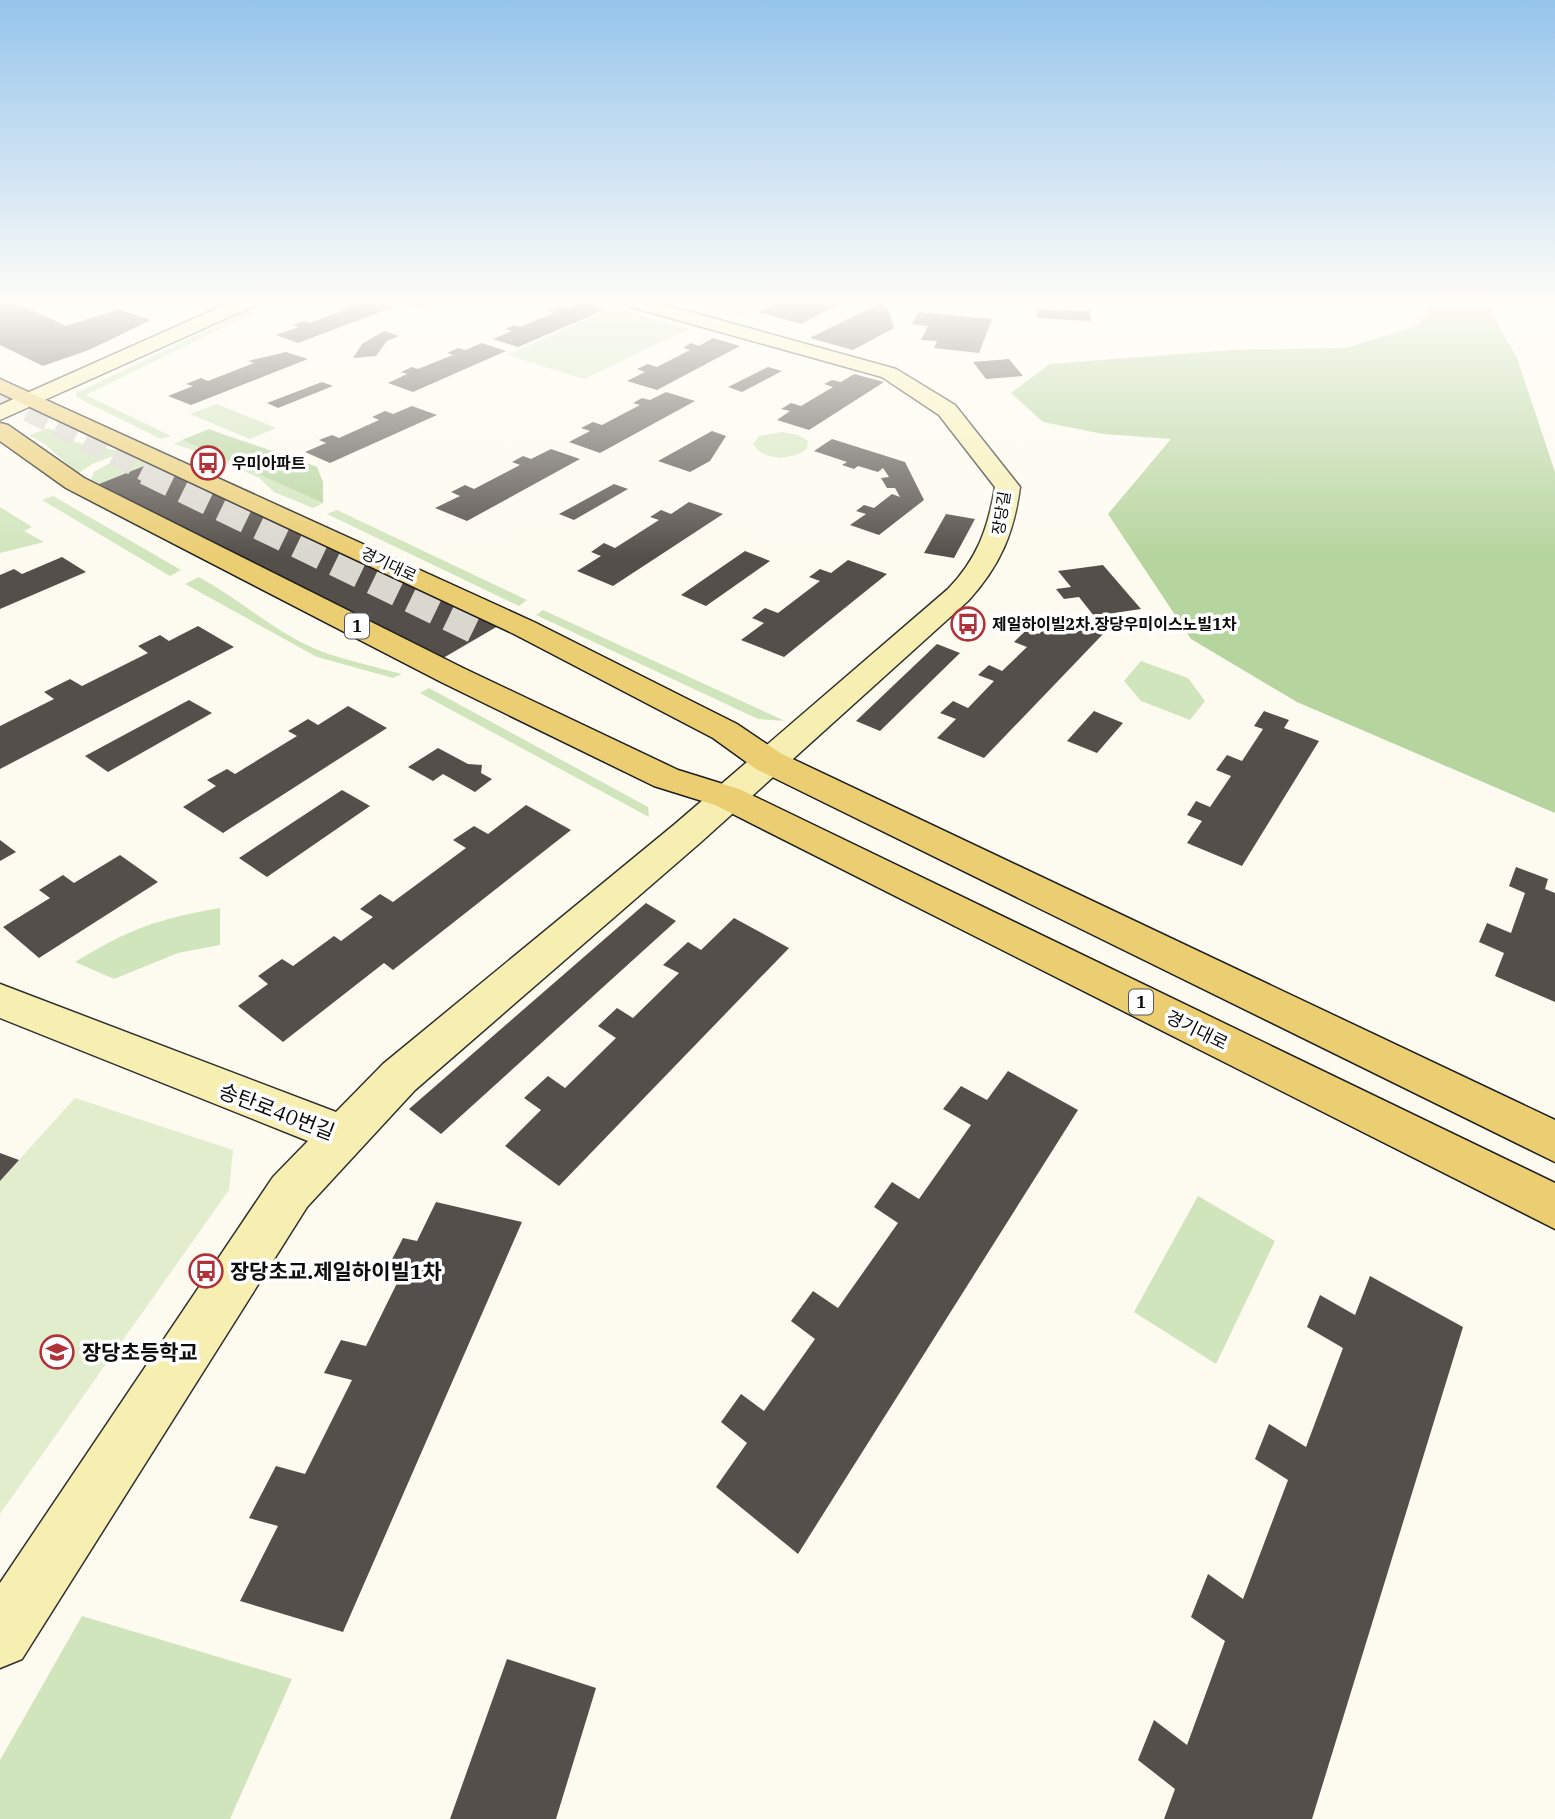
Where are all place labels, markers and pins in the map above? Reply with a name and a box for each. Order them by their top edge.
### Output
bus stop icon: 우미아파트 [189,444,227,482]
place label: 우미아파트 [232,453,306,473]
bus stop icon: 제일하이빌2차.장당우미이스노빌1차 [949,605,987,643]
place label: 제일하이빌2차.장당우미이스노빌1차 [992,614,1237,634]
bus stop icon: 장당초교.제일하이빌1차 [187,1252,225,1290]
place label: 장당초교.제일하이빌1차 [230,1257,442,1285]
school or university icon: 장당초등학교 [38,1333,76,1371]
place label: 장당초등학교 [82,1338,198,1366]

